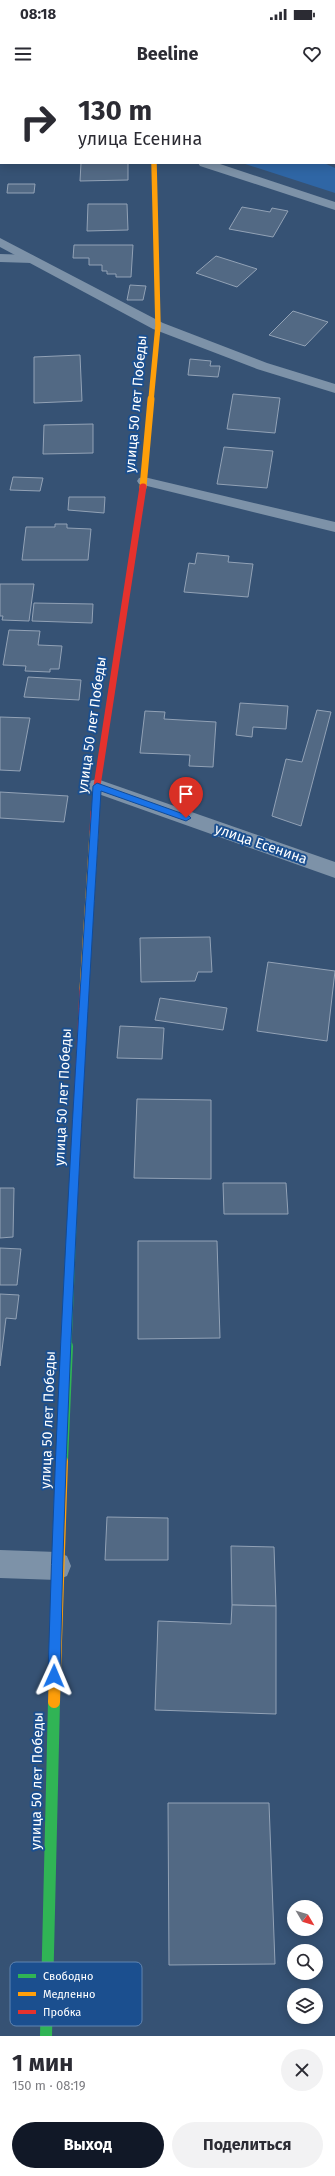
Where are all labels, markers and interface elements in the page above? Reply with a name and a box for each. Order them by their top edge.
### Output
text: 08:18 [20,5,56,23]
icon: menu [12,43,34,65]
text: Beeline [137,43,198,65]
icon: heart [301,43,323,65]
text: 130 m [78,94,152,127]
icon: right [12,96,64,148]
text: улица Есенина [78,128,202,150]
street label: улица 50 лет Победы [122,335,150,473]
street label: улица 50 лет Победы [74,656,110,794]
pin [169,777,203,818]
icon: arrive [175,783,197,805]
street label: улица Есенина [213,820,309,868]
street label: улица 50 лет Победы [51,1028,75,1166]
street label: улица 50 лет Победы [37,1351,59,1489]
position arrow [33,1655,75,1697]
street label: улица 50 лет Победы [27,1712,47,1850]
north arrow [287,1900,323,1936]
map controls [287,1900,323,2024]
button: search [287,1944,323,1980]
legend [10,1962,142,2026]
text: Свободно [43,1970,93,1983]
text: Медленно [43,1988,95,2001]
button: layers [287,1988,323,2024]
text: Пробка [43,2006,81,2019]
text: 1 мин [12,2049,73,2077]
button: close [281,2049,323,2091]
text: 150 m · 08:19 [12,2078,85,2093]
button: Выход [12,2122,164,2168]
button: Поделиться [172,2122,323,2168]

